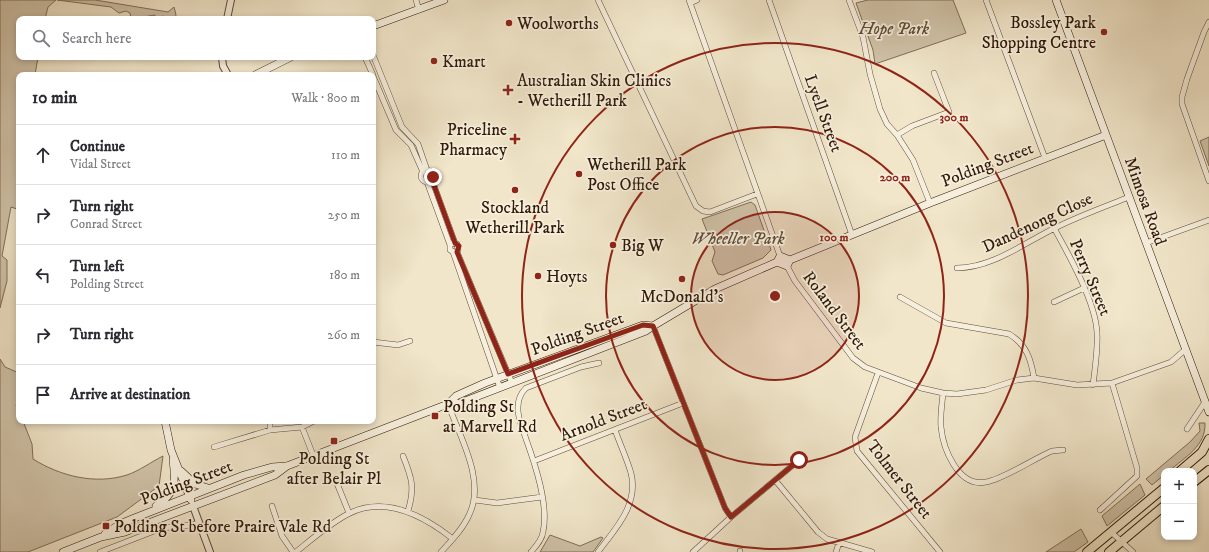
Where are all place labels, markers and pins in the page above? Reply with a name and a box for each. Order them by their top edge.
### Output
place label: Bossley Park Shopping Centre [982,12,1097,54]
place label: Woolworths [516,13,599,35]
marker: Woolworths [504,18,514,28]
marker: Bossley Park Shopping Centre [1099,27,1109,37]
place label: Kmart [442,51,486,73]
marker: Kmart [429,56,439,66]
place label: Australian Skin Clinics - Wetherill Park [517,70,672,112]
marker: Australian Skin Clinics - Wetherill Park [502,84,514,96]
place label: Priceline Pharmacy [439,119,508,161]
marker: Priceline Pharmacy [510,134,520,144]
place label: Wetherill Park Post Office [586,154,687,196]
marker: Wetherill Park Post Office [574,169,584,179]
marker: Stockland Wetherill Park [510,185,520,195]
place label: Stockland Wetherill Park [464,197,565,239]
place label: Big W [621,235,664,257]
marker: Big W [608,240,618,250]
place label: Hoyts [546,266,588,288]
marker: Hoyts [533,271,543,281]
marker: McDonald's [677,274,687,284]
place label: McDonald's [640,286,724,308]
centre of rings [768,289,782,303]
place label: Polding St at Marvell Rd [443,396,537,438]
marker: Polding St at Marvell Rd [430,411,440,421]
marker: Polding St after Belair Pl [329,436,339,446]
place label: Polding St after Belair Pl [287,448,381,490]
place label: Polding St before Praire Vale Rd [114,516,332,538]
marker: Polding St before Praire Vale Rd [101,521,111,531]

